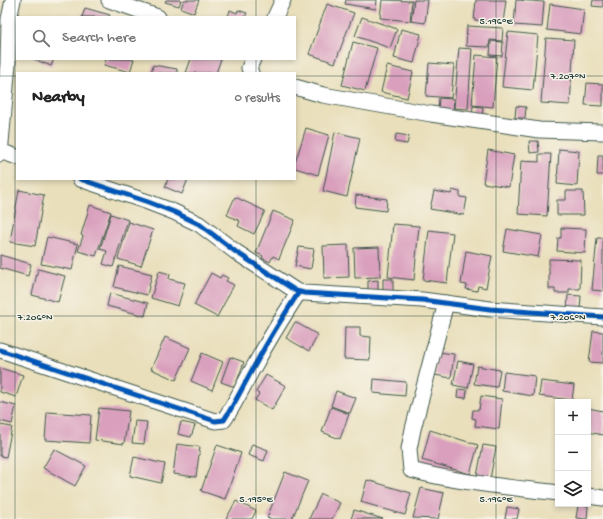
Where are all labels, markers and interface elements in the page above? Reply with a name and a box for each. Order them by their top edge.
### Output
search box [16,16,296,60]
text: 5.196°E [479,16,513,28]
icon: search [30,27,52,49]
text: Search here [62,29,136,47]
text: 7.207°N [549,71,586,83]
text: Nearby [32,88,85,108]
text: 0 results [234,91,280,106]
text: 7.206°N [16,312,53,324]
text: 7.206°N [549,312,586,324]
map controls [555,399,591,507]
button: + [555,399,591,435]
button: − [555,435,591,471]
button: layers [555,471,591,507]
text: 5.195°E [239,494,273,506]
text: 5.196°E [479,494,513,506]

